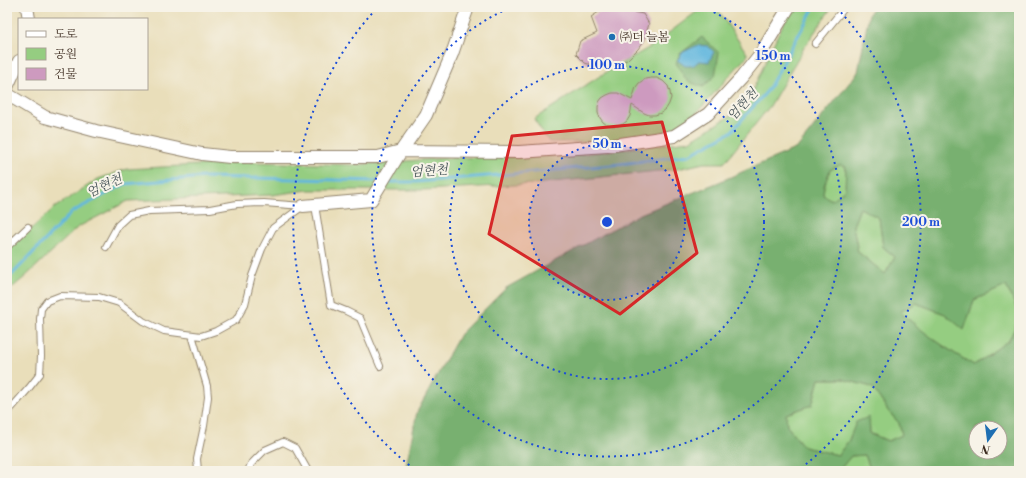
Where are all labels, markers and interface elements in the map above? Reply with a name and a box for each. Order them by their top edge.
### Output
legend [18,18,148,90]
text: 도로 [54,27,78,42]
place label: ㈜더 늘봄 [620,30,670,45]
marker: ㈜더 늘봄 [607,32,617,42]
text: 공원 [54,47,77,62]
text: 150 m [756,49,790,64]
text: 100 m [589,58,625,73]
text: 건물 [54,67,78,82]
water label: 엄현천 [724,84,762,124]
text: 50 m [592,137,622,152]
water label: 엄현천 [410,162,450,180]
water label: 엄현천 [84,170,126,201]
centre of rings [600,215,614,229]
text: 200 m [902,215,940,230]
north arrow [968,420,1008,460]
text: N [980,441,992,457]

